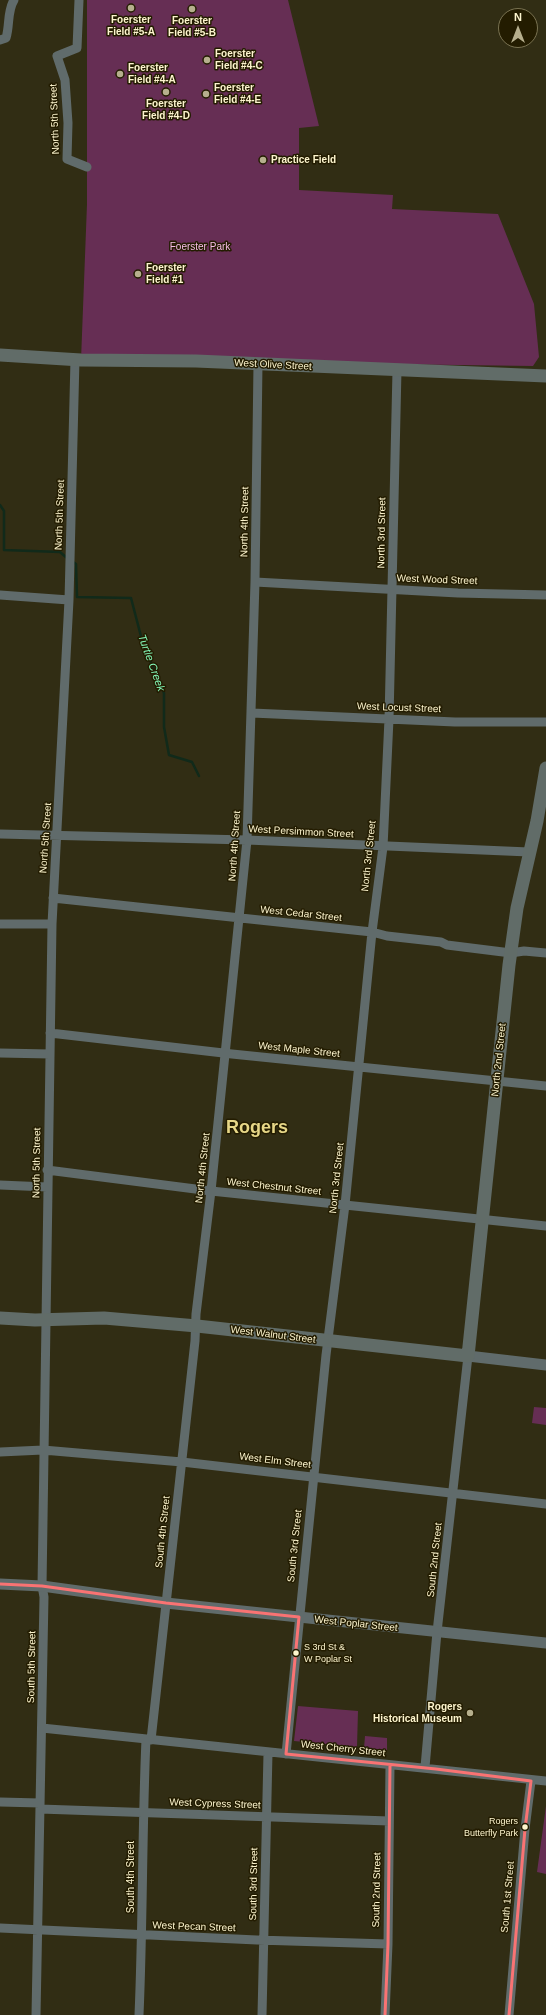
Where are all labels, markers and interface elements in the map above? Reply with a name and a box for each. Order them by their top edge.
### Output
marker: Foerster Field #5-A [126,3,136,13]
marker: Foerster Field #5-B [187,4,197,14]
north arrow [498,8,538,48]
text: N [514,11,522,23]
place label: Foerster Field #5-A [107,14,155,38]
place label: Foerster Field #5-B [168,15,216,38]
place label: Foerster Field #4-C [215,48,263,72]
marker: Foerster Field #4-C [202,55,212,65]
place label: Foerster Field #4-A [128,62,176,86]
marker: Foerster Field #4-A [115,69,125,79]
place label: Foerster Field #4-E [214,82,261,106]
street label: North 5th Street [48,84,62,154]
marker: Foerster Field #4-D [161,87,171,97]
marker: Foerster Field #4-E [201,89,211,99]
place label: Foerster Field #4-D [142,98,190,122]
place label: Practice Field [271,154,336,166]
marker: Practice Field [258,155,268,165]
park label: Foerster Park [170,241,230,253]
place label: Foerster Field #1 [146,262,186,286]
marker: Foerster Field #1 [133,269,143,279]
street label: West Olive Street [234,357,312,373]
street label: North 5th Street [53,480,67,550]
street label: North 4th Street [238,487,252,557]
street label: North 3rd Street [375,497,389,569]
street label: West Wood Street [396,573,478,587]
water label: Turtle Creek [135,633,167,693]
street label: West Locust Street [357,701,441,715]
street label: North 5th Street [38,802,54,874]
street label: North 4th Street [227,810,243,882]
street label: North 3rd Street [359,820,379,892]
street label: West Persimmon Street [248,823,354,841]
street label: West Cedar Street [260,904,342,924]
street label: North 2nd Street [489,1023,509,1097]
street label: West Maple Street [258,1040,340,1060]
district label: Rogers [226,1117,288,1139]
street label: North 5th Street [30,1128,44,1198]
street label: North 4th Street [193,1132,213,1204]
street label: North 3rd Street [327,1142,347,1214]
street label: West Chestnut Street [226,1176,322,1198]
street label: West Walnut Street [230,1324,316,1346]
street label: West Elm Street [239,1451,311,1471]
street label: South 4th Street [153,1495,173,1569]
street label: South 3rd Street [285,1509,305,1583]
street label: South 2nd Street [425,1522,445,1598]
street label: West Poplar Street [314,1614,398,1634]
street label: South 5th Street [25,1631,39,1703]
place label: S 3rd St & W Poplar St [304,1643,352,1664]
marker: S 3rd St & W Poplar St [291,1648,301,1658]
place label: Rogers Historical Museum [373,1701,462,1724]
marker: Rogers Historical Museum [465,1708,475,1718]
street label: West Cherry Street [300,1739,386,1759]
street label: West Cypress Street [169,1796,261,1812]
place label: Rogers Butterfly Park [464,1817,518,1838]
marker: Rogers Butterfly Park [520,1822,530,1832]
street label: South 4th Street [125,1841,137,1913]
street label: South 3rd Street [247,1847,261,1921]
street label: South 2nd Street [370,1852,384,1928]
street label: South 1st Street [499,1861,517,1933]
street label: West Pecan Street [152,1920,236,1934]

